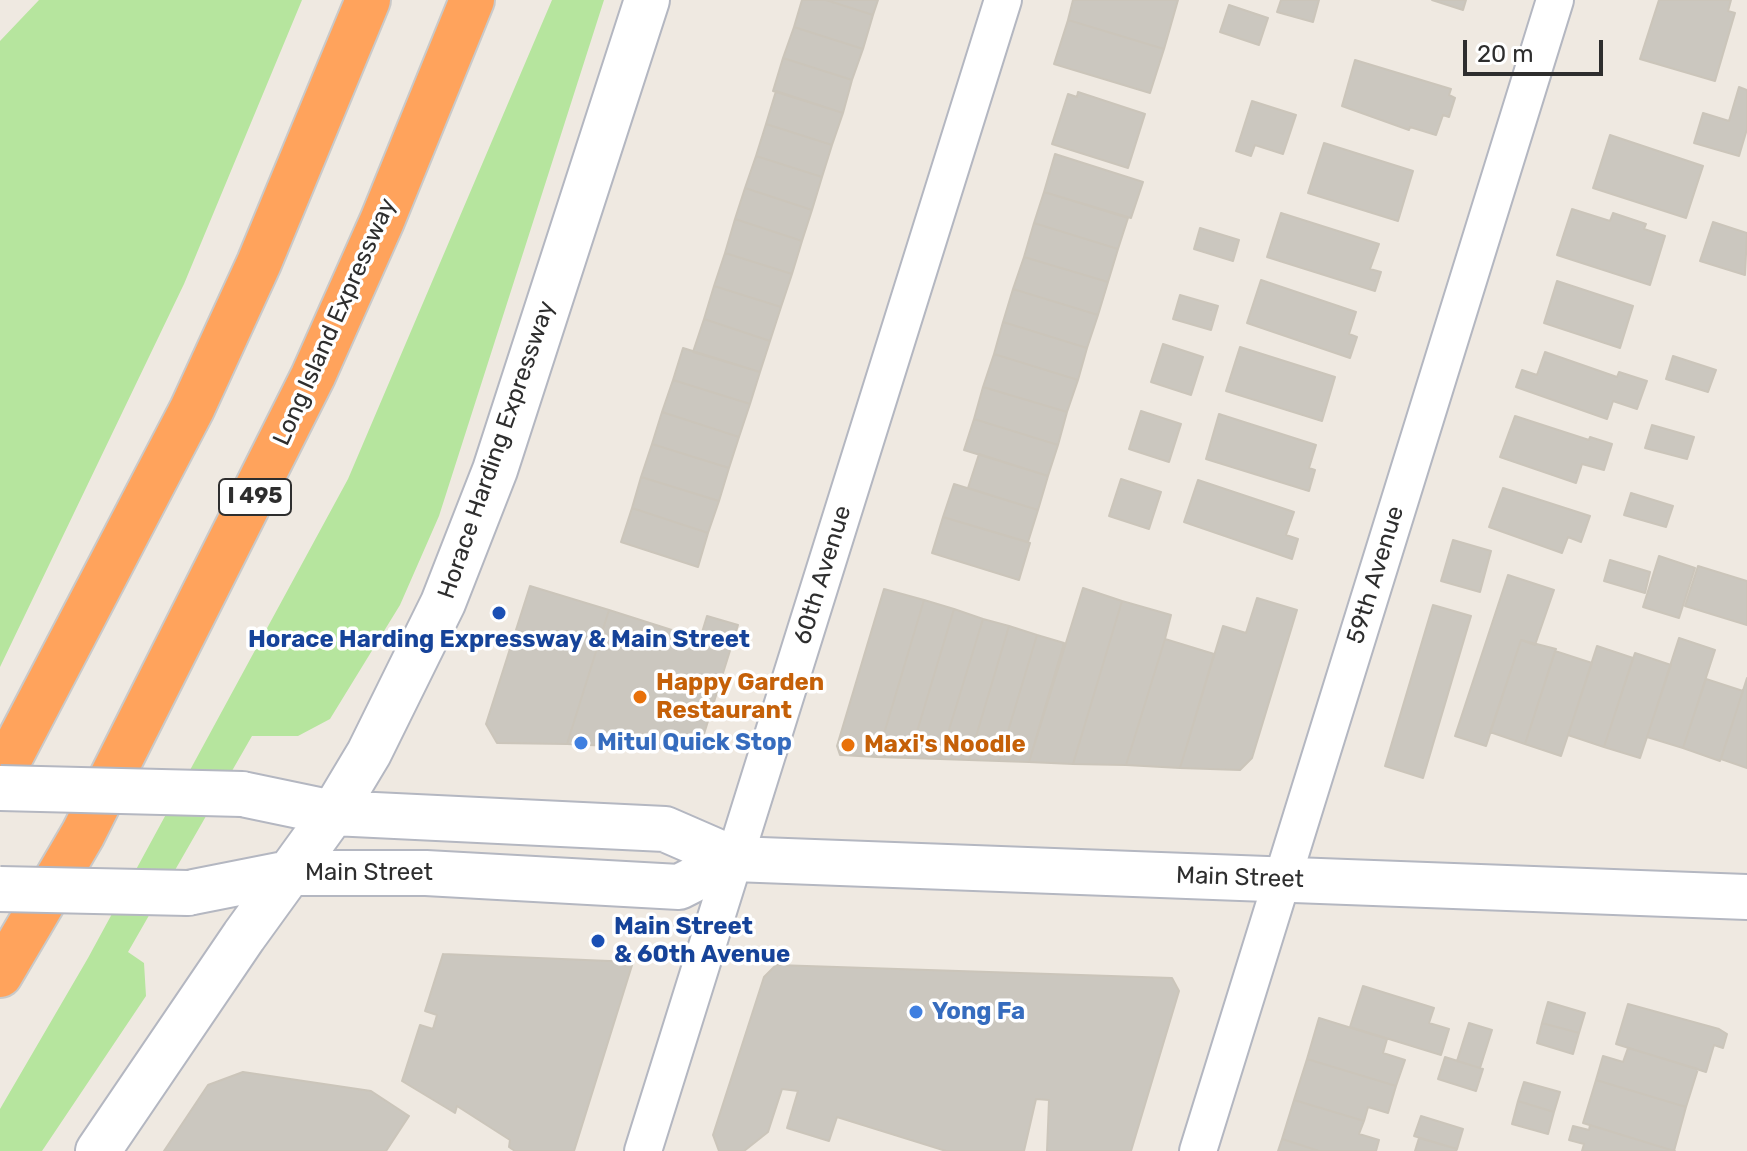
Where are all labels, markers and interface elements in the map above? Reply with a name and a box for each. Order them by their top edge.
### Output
scale bar [1467,24,1607,74]
text: 20 m [1477,40,1534,68]
street label: Long Island Expressway [267,194,403,450]
street label: Horace Harding Expressway [432,297,562,603]
road number: I 495 [219,479,291,515]
street label: 60th Avenue [788,502,858,648]
street label: 59th Avenue [1341,503,1411,647]
marker: Horace Harding Expressway & Main Street [490,604,508,622]
place label: Horace Harding Expressway & Main Street [248,626,750,654]
place label: Happy Garden Restaurant [656,669,824,725]
marker: Happy Garden Restaurant [631,688,649,706]
place label: Mitul Quick Stop [597,729,792,757]
place label: Maxi's Noodle [864,731,1026,759]
marker: Mitul Quick Stop [572,734,590,752]
marker: Maxi's Noodle [839,736,857,754]
street label: Main Street [305,859,433,887]
street label: Main Street [1176,861,1304,895]
place label: Main Street & 60th Avenue [614,913,790,969]
marker: Main Street & 60th Avenue [589,932,607,950]
place label: Yong Fa [932,998,1025,1026]
marker: Yong Fa [907,1003,925,1021]

